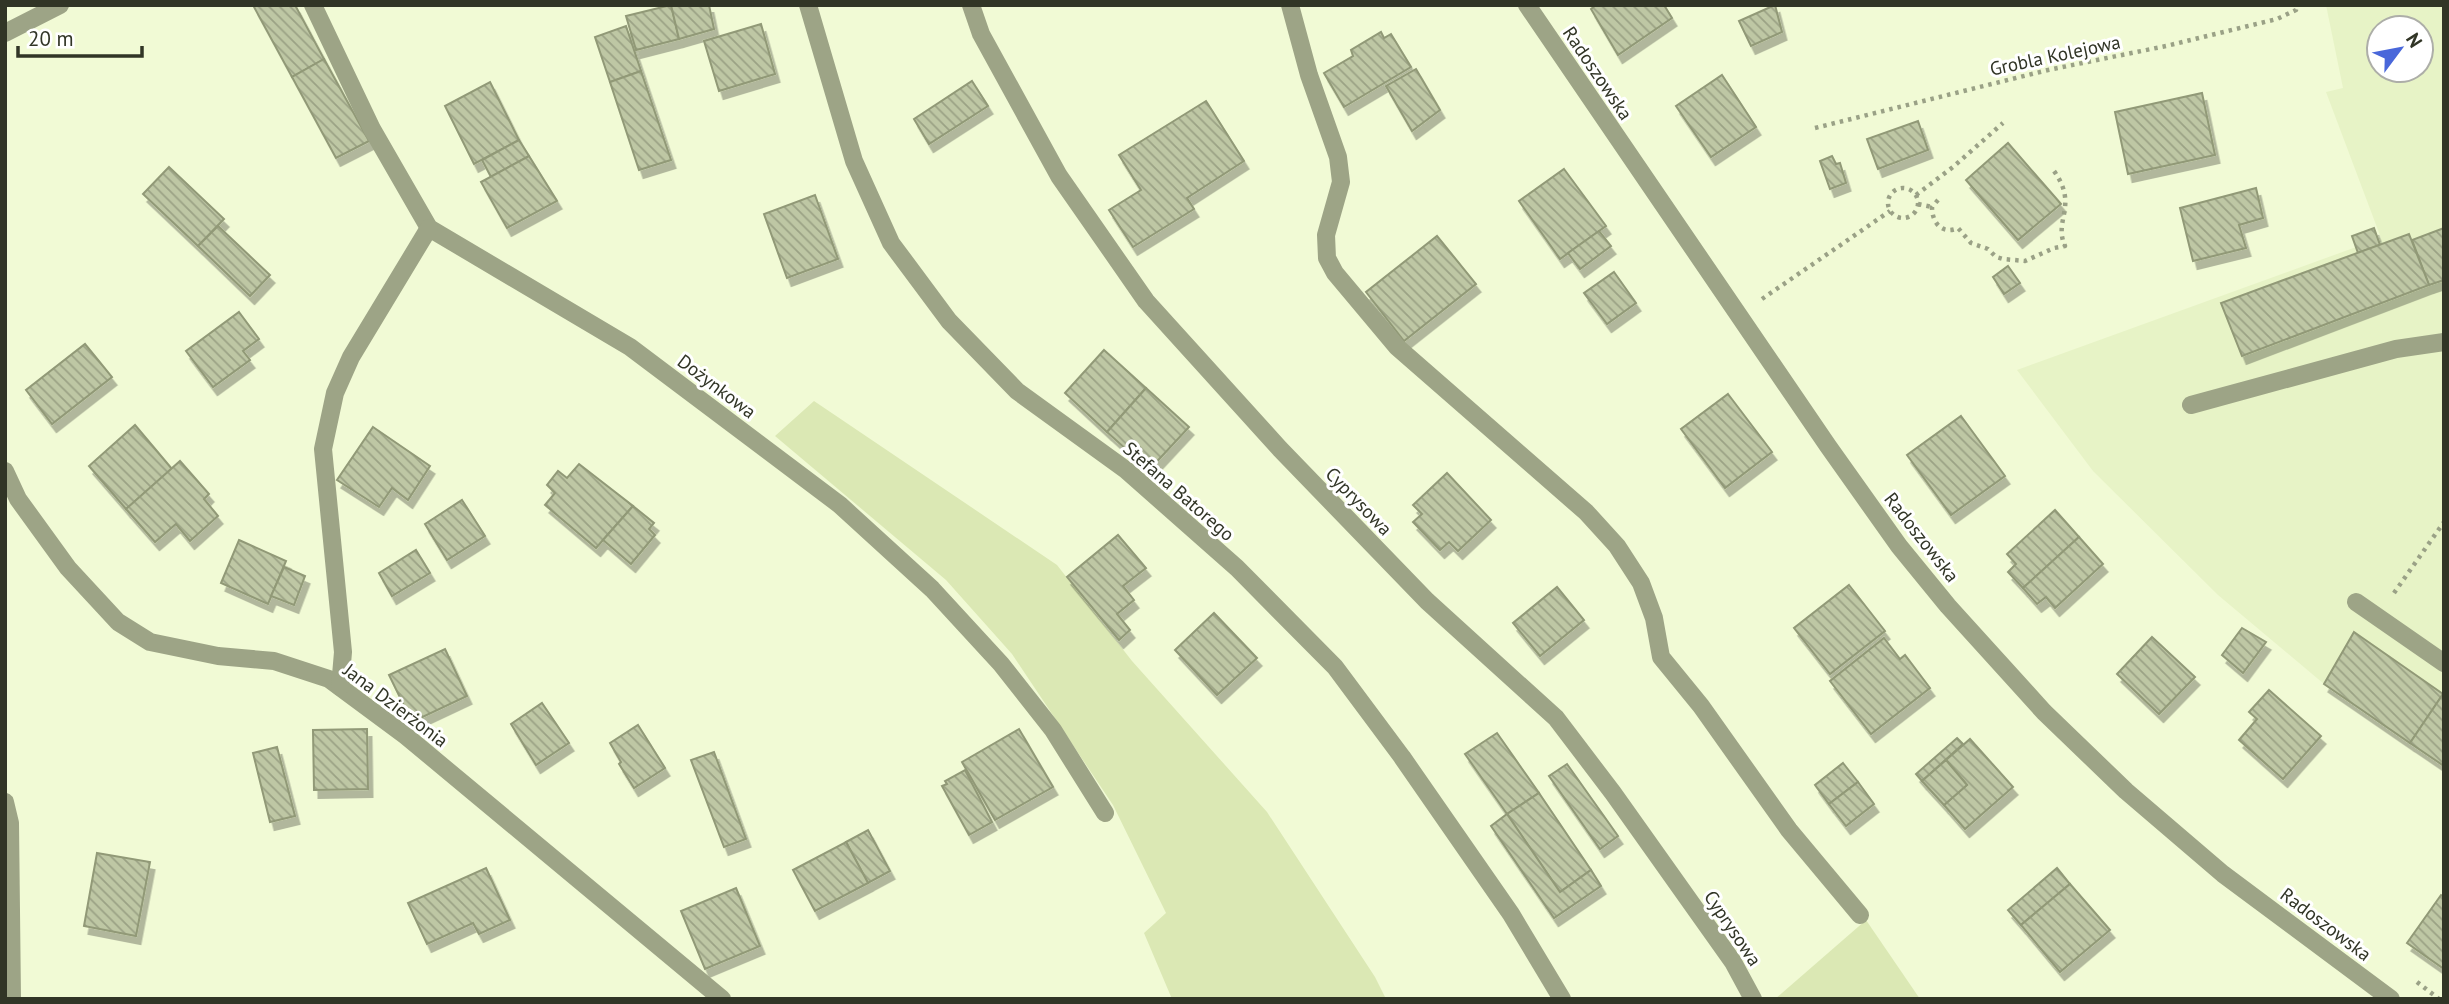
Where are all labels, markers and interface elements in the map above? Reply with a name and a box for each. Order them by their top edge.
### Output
scale bar [18,14,142,58]
north arrow [2365,14,2435,84]
street label: Radoszowska [1558,22,1638,124]
text: 20 m [28,25,74,52]
text: N [2401,28,2428,52]
street label: Grobla Kolejowa [1987,29,2123,81]
street label: Dożynkowa [673,349,761,423]
street label: Stefana Batorego [1118,436,1240,546]
street label: Cyprysowa [1321,462,1397,540]
street label: Radoszowska [1879,487,1965,587]
street label: Jana Dzierżonia [338,657,453,752]
street label: Radoszowska [2276,882,2376,966]
street label: Cyprysowa [1699,886,1767,970]

